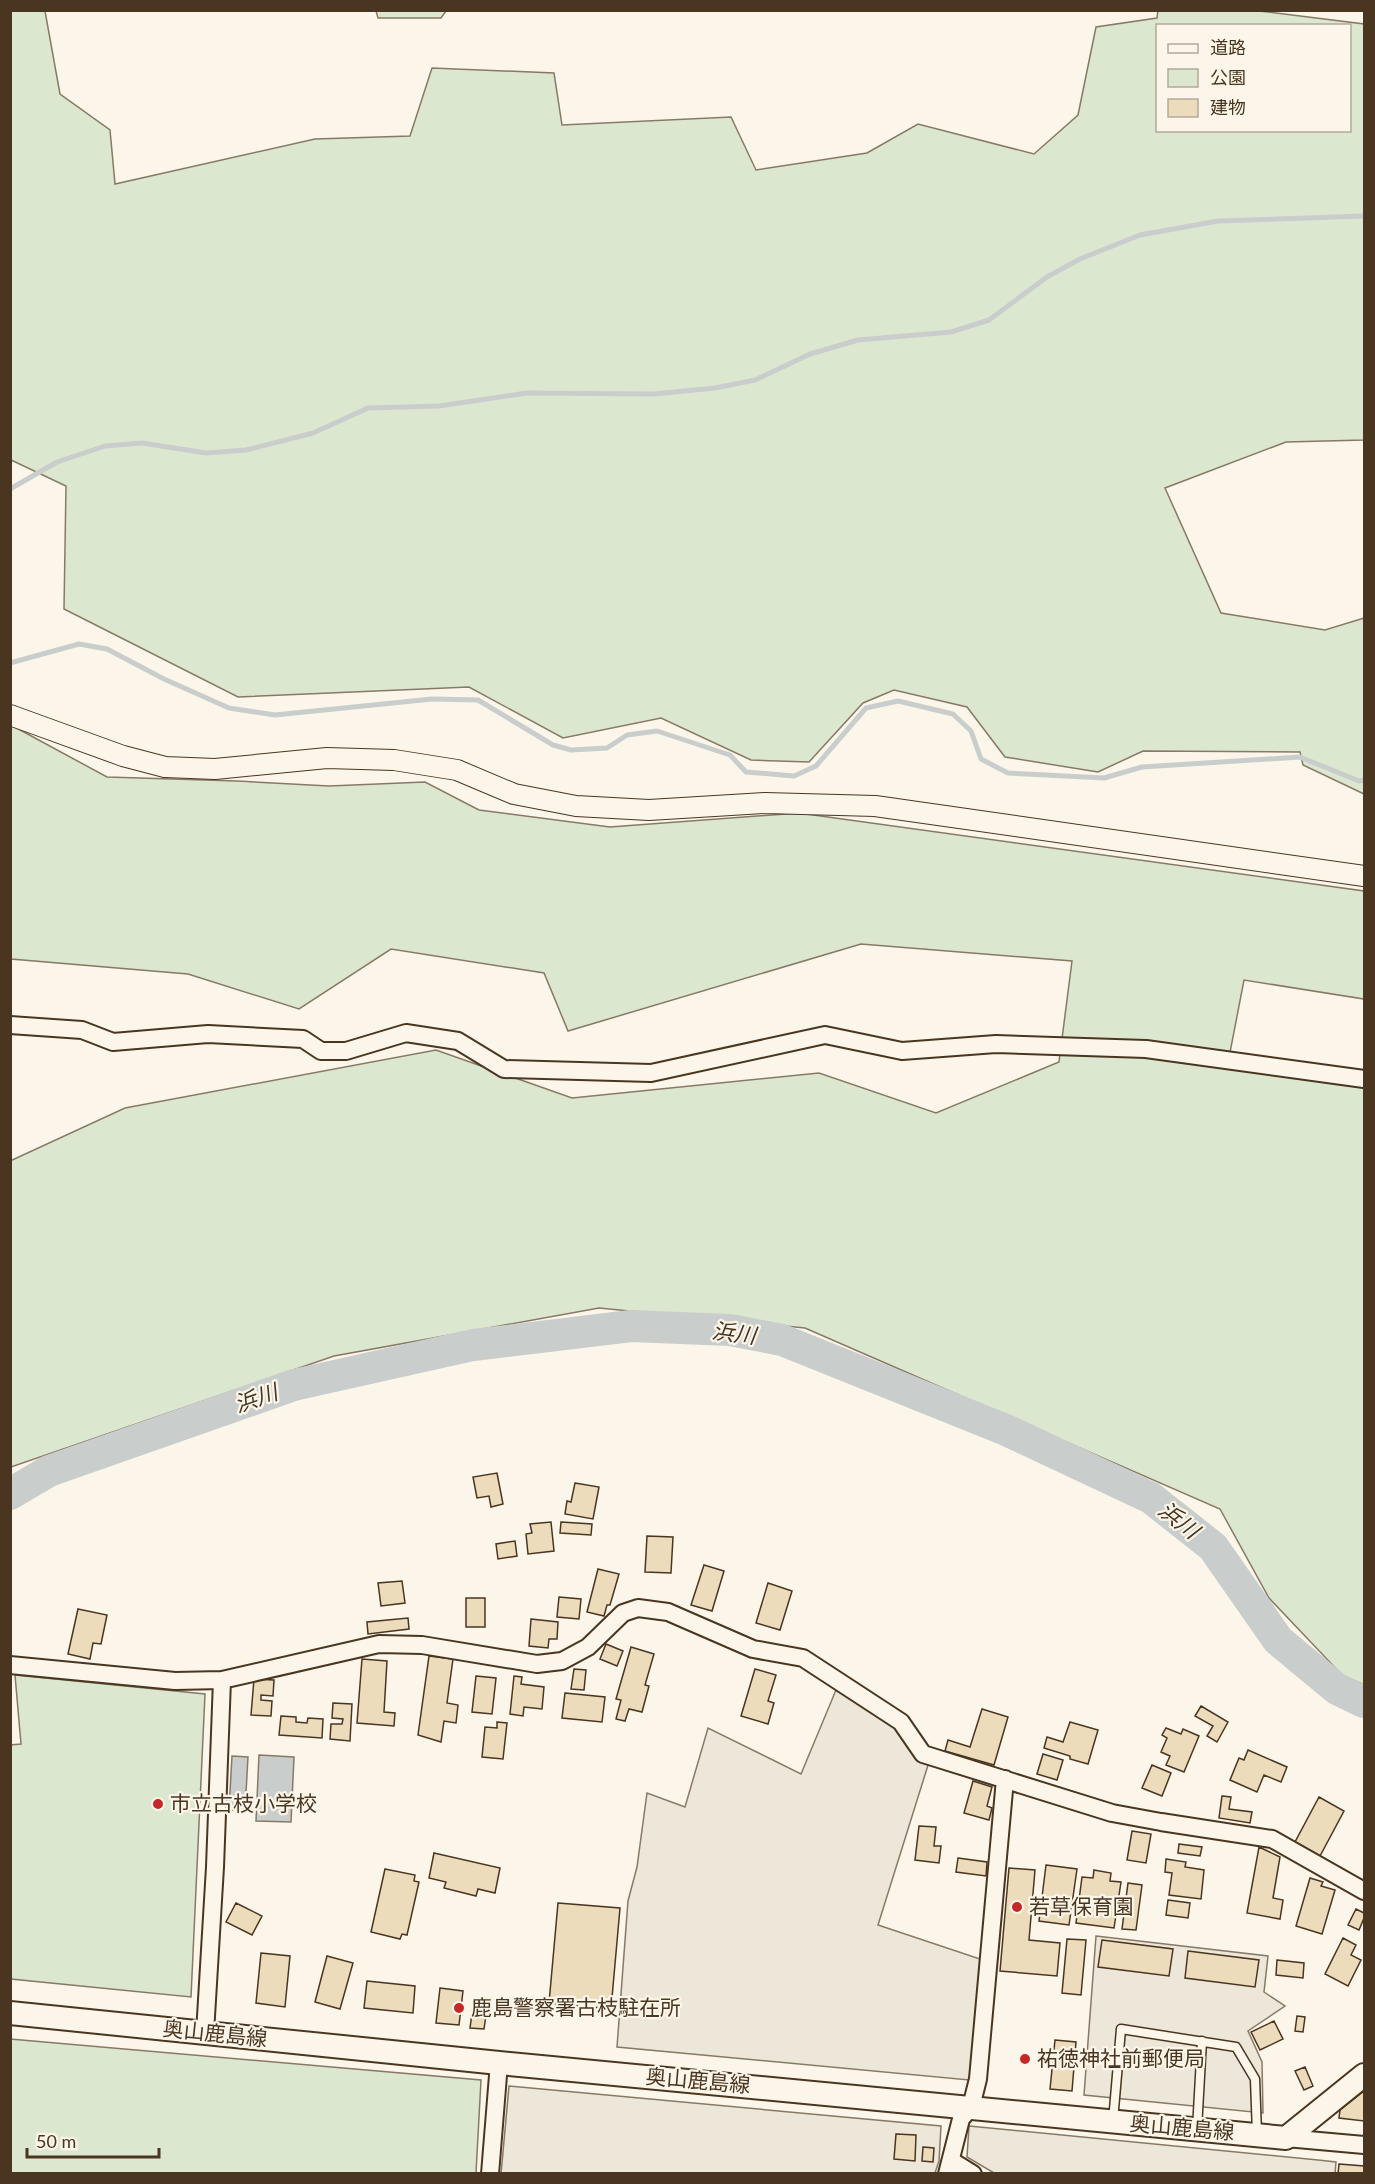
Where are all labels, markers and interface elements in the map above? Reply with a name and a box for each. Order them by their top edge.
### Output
legend [1156,24,1351,132]
text: 道路 [1210,36,1246,58]
text: 公園 [1210,66,1246,88]
text: 建物 [1210,96,1246,118]
water label: 浜川 [711,1316,760,1349]
water label: 浜川 [231,1377,283,1417]
water label: 浜川 [1154,1495,1207,1545]
place label: 市立古枝小学校 [170,1790,317,1815]
marker: 市立古枝小学校 [151,1797,165,1811]
place label: 若草保育園 [1029,1893,1134,1918]
marker: 若草保育園 [1010,1900,1024,1914]
place label: 鹿島警察署古枝駐在所 [471,1994,681,2019]
marker: 鹿島警察署古枝駐在所 [452,2001,466,2015]
street label: 奥山鹿島線 [162,2015,269,2050]
place label: 祐徳神社前郵便局 [1037,2045,1205,2070]
marker: 祐徳神社前郵便局 [1018,2052,1032,2066]
street label: 奥山鹿島線 [645,2062,752,2097]
street label: 奥山鹿島線 [1129,2109,1236,2144]
scale bar [27,2121,159,2159]
text: 50 m [36,2130,76,2152]

